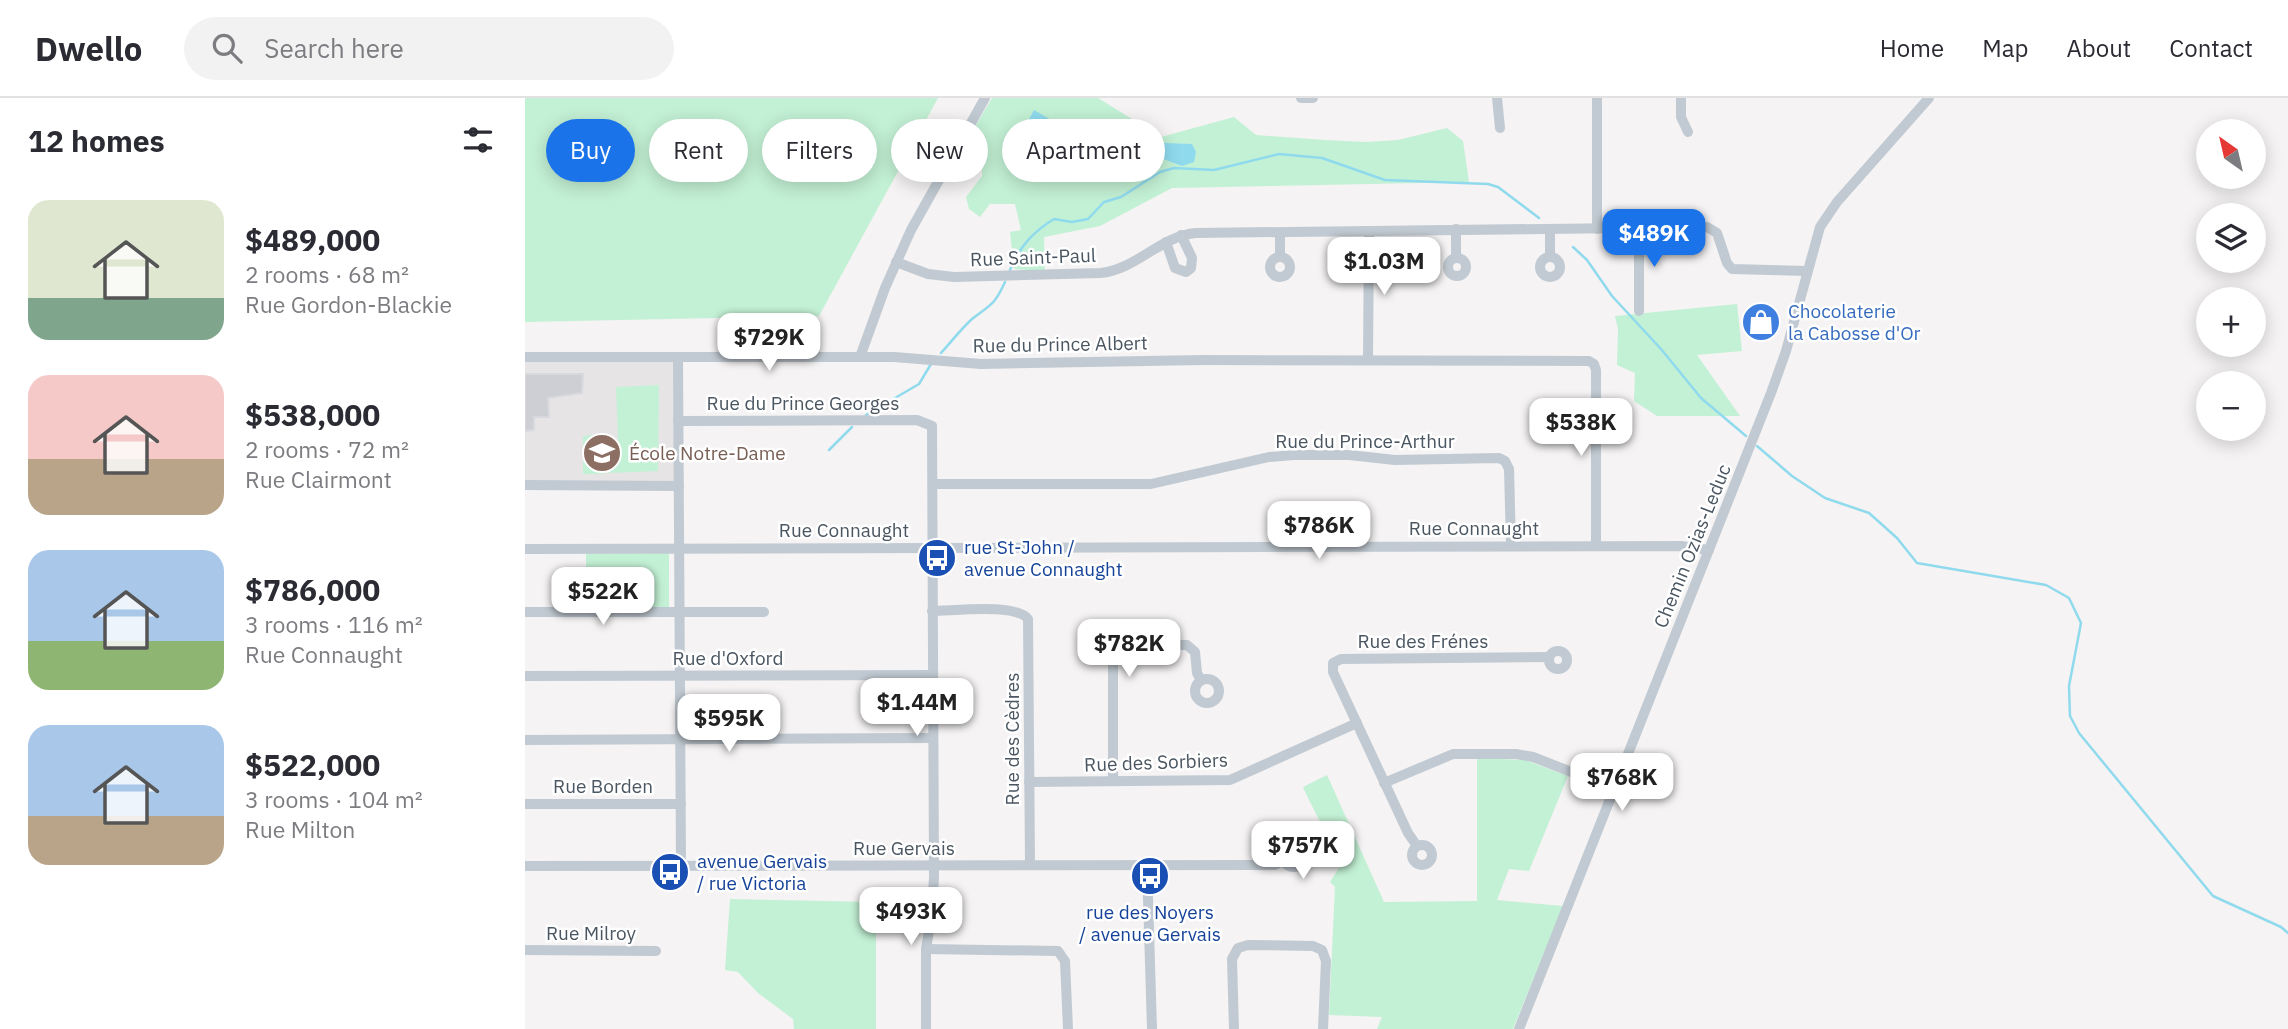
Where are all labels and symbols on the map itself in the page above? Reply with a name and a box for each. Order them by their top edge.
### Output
north arrow [2196,119,2266,189]
pin: $489K [1605,209,1703,269]
pin: $1.03M [1327,238,1441,297]
street label: Rue Saint-Paul [970,243,1096,271]
place label: Chocolaterie la Cabosse d'Or [1788,299,1921,345]
shop icon: Chocolaterie la Cabosse d'Or [1740,301,1782,343]
pin: $729K [720,314,818,373]
street label: Rue du Prince Albert [972,330,1148,358]
street label: Rue du Prince Georges [707,391,899,415]
pin: $538K [1532,398,1630,458]
street label: Rue du Prince-Arthur [1275,429,1455,453]
school or university icon: École Notre-Dame [581,432,623,474]
place label: École Notre-Dame [629,441,786,465]
street label: Chemin Ozias-Leduc [1648,460,1736,631]
pin: $786K [1270,502,1368,561]
street label: Rue Connaught [1409,516,1539,540]
street label: Rue Connaught [779,518,909,542]
place label: rue St-John / avenue Connaught [964,535,1123,581]
bus stop icon: rue St-John / avenue Connaught [916,537,958,579]
pin: $522K [554,568,652,627]
pin: $782K [1080,620,1178,679]
street label: Rue des Frénes [1357,629,1489,653]
street label: Rue d'Oxford [673,646,783,670]
street label: Rue des Cèdres [1000,673,1024,805]
pin: $1.44M [860,678,974,738]
pin: $595K [680,694,778,754]
street label: Rue des Sorbiers [1084,747,1228,777]
pin: $768K [1573,754,1671,813]
street label: Rue Borden [553,774,653,798]
pin: $757K [1254,822,1352,881]
street label: Rue Gervais [853,836,955,860]
place label: avenue Gervais / rue Victoria [697,849,827,895]
bus stop icon: avenue Gervais / rue Victoria [649,851,691,893]
bus stop icon: rue des Noyers / avenue Gervais [1129,855,1171,897]
pin: $493K [862,888,960,947]
place label: rue des Noyers / avenue Gervais [1079,900,1221,946]
street label: Rue Milroy [546,921,637,945]

